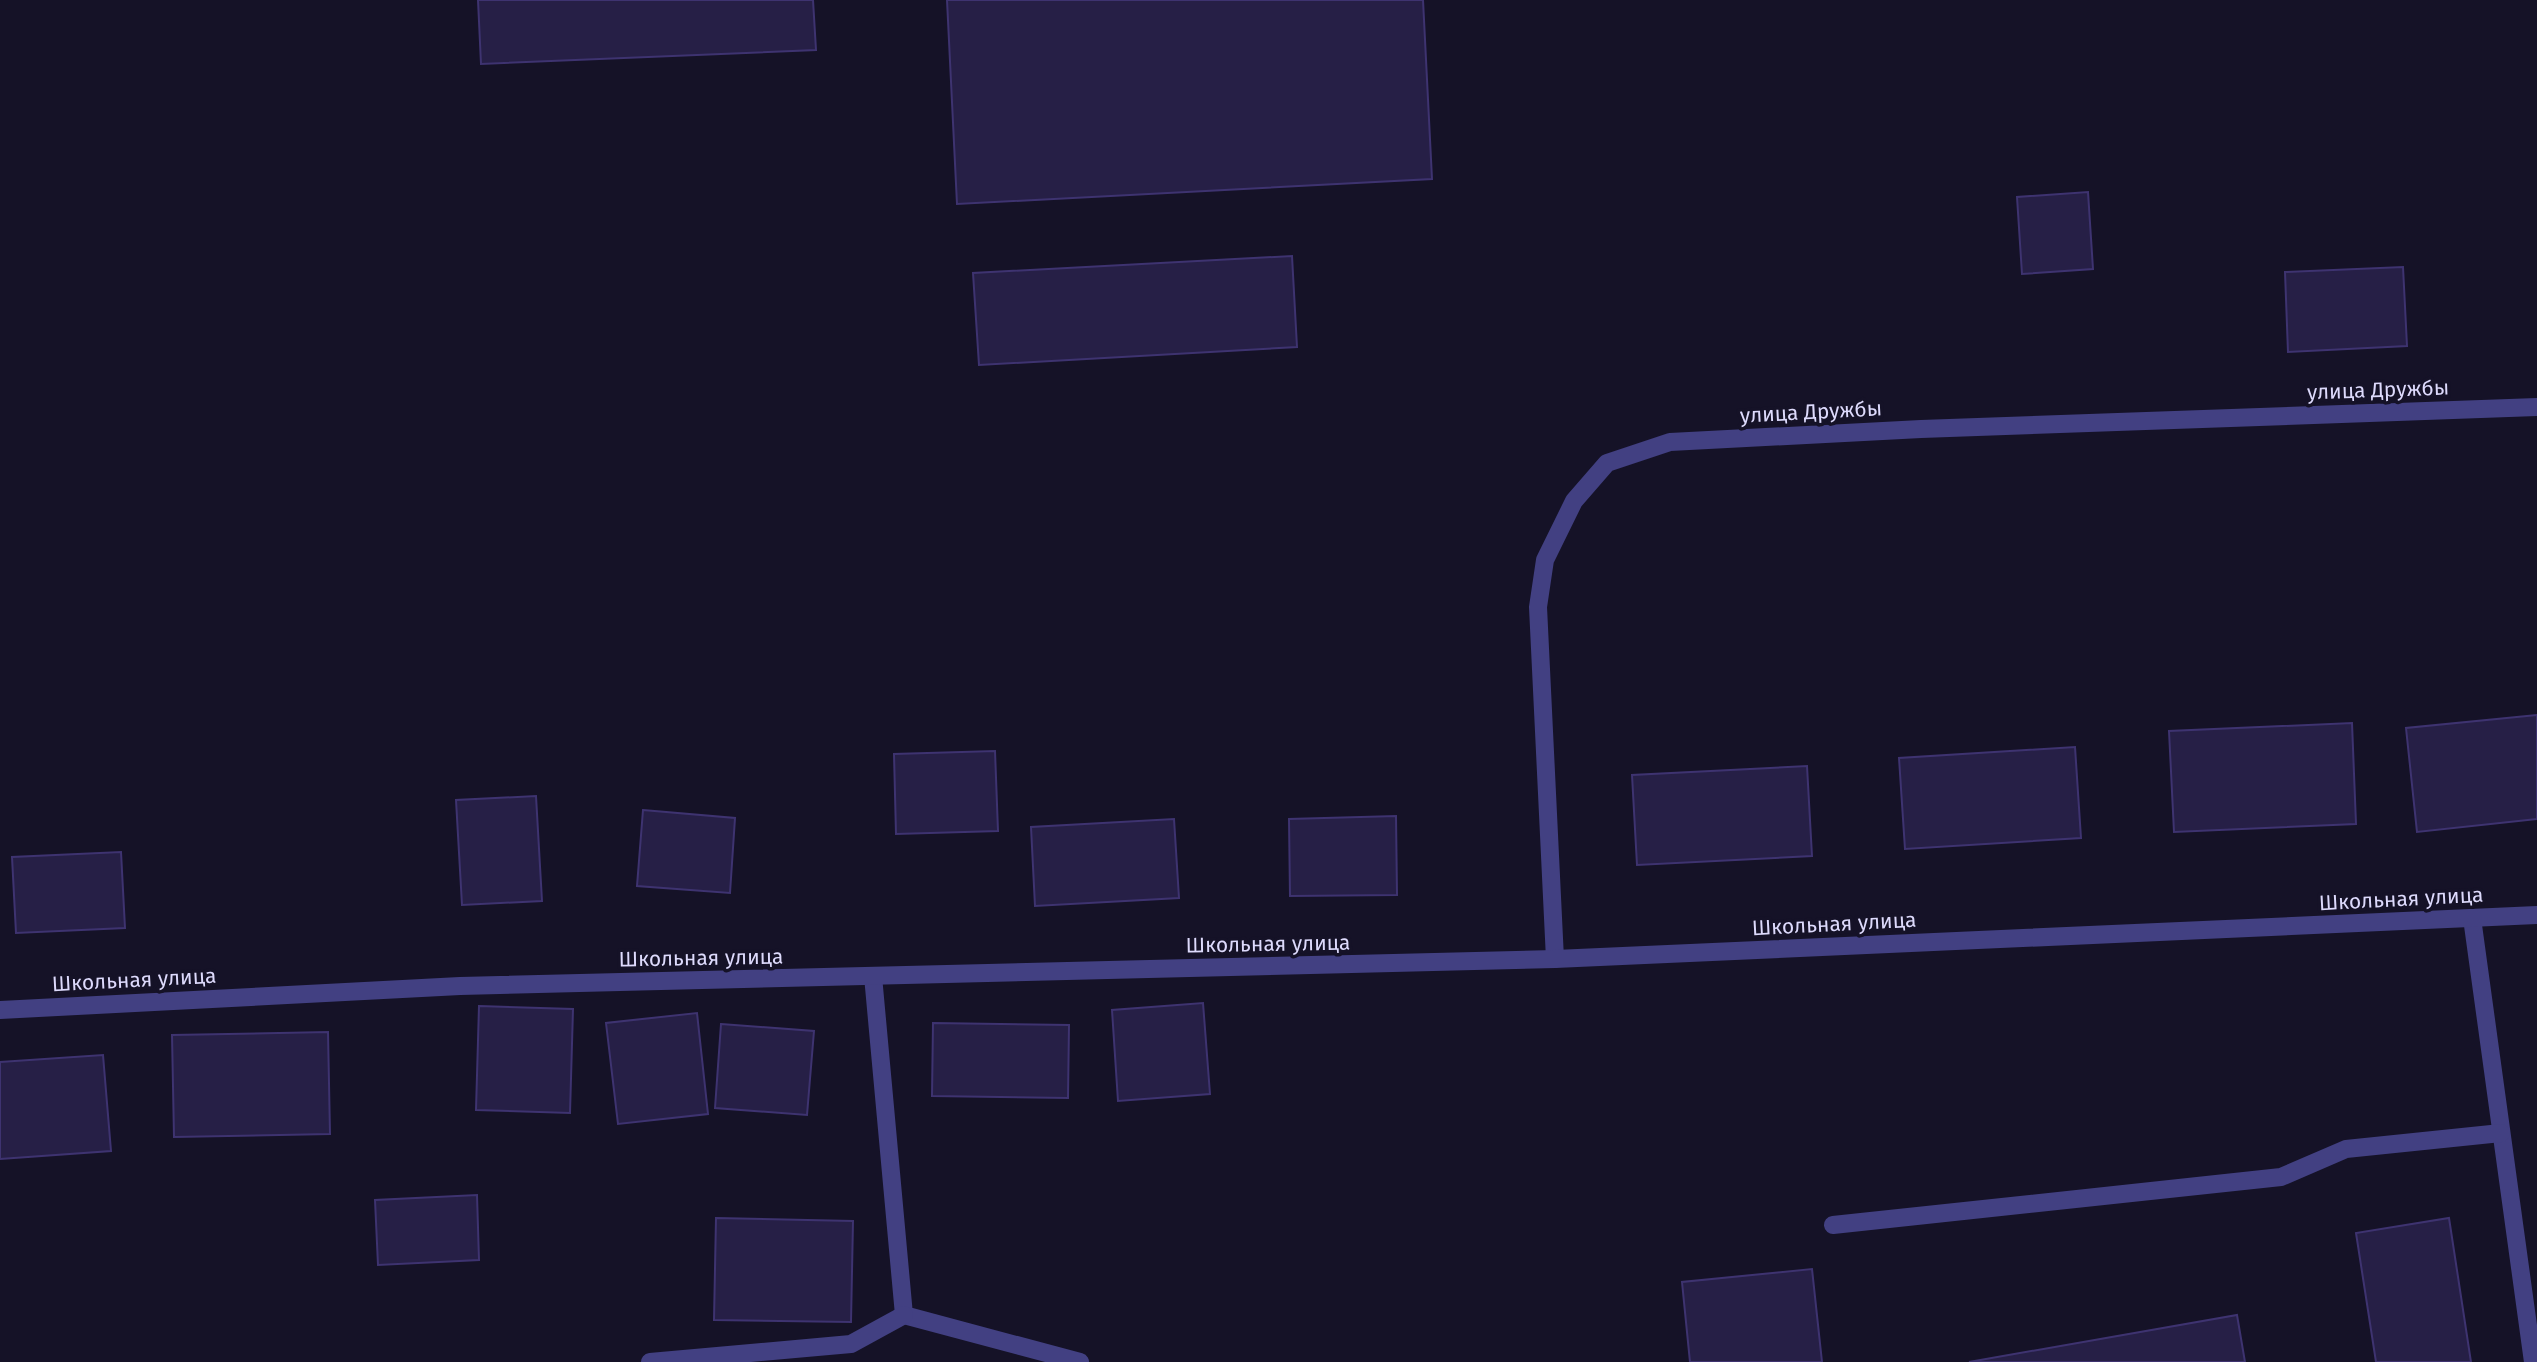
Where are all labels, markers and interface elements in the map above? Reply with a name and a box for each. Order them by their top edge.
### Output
street label: улица Дружбы [2306,375,2450,405]
street label: улица Дружбы [1739,395,1883,429]
street label: Школьная улица [2318,882,2484,916]
street label: Школьная улица [1751,907,1917,941]
street label: Школьная улица [1185,930,1351,958]
street label: Школьная улица [618,944,784,972]
street label: Школьная улица [51,963,217,997]

